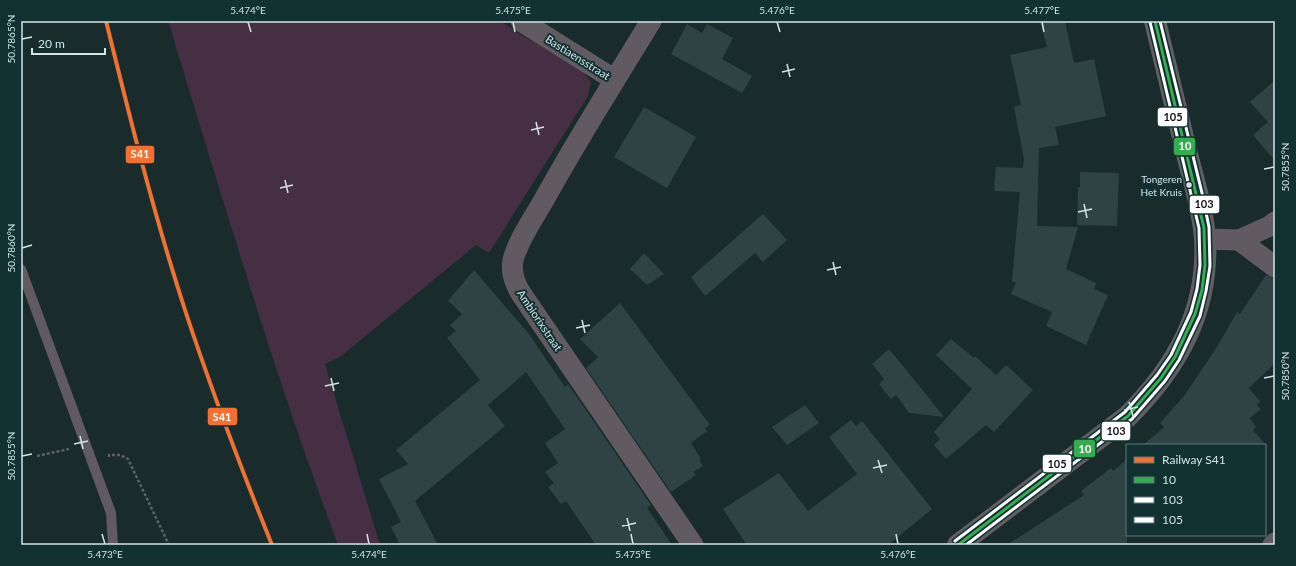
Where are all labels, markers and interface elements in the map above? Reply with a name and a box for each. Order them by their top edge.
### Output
text: 5.474°E [230,4,266,16]
text: 5.475°E [495,4,531,16]
text: 5.476°E [759,4,795,16]
text: 5.477°E [1024,4,1060,16]
text: 50.7865°N [5,15,17,63]
scale bar [32,30,105,56]
street label: Bastiaensstraat [543,32,613,82]
text: 20 m [38,36,65,51]
line badge: 105 [1157,107,1188,127]
text: 105 [1163,110,1183,123]
line badge: 10 [1173,137,1196,156]
text: 10 [1179,139,1192,152]
text: 50.7855°N [1279,143,1291,191]
line badge: S41 [125,145,155,164]
text: S41 [131,147,149,160]
place label: Tongeren Het Kruis [1141,173,1182,198]
marker: Tongeren Het Kruis [1184,180,1194,190]
line badge: 103 [1189,195,1220,214]
text: 103 [1194,197,1214,210]
text: 50.7860°N [5,224,17,272]
street label: Ambiorixstraat [515,287,565,353]
text: 50.7850°N [1279,352,1291,400]
line badge: S41 [207,407,238,426]
text: S41 [213,410,231,423]
line badge: 103 [1101,421,1131,441]
text: 103 [1106,424,1126,437]
text: 50.7855°N [5,432,17,480]
line badge: 10 [1073,439,1096,458]
text: 10 [1079,442,1092,455]
legend [1126,444,1266,536]
text: Railway S41 [1162,452,1226,467]
line badge: 105 [1042,454,1072,473]
text: 105 [1047,457,1067,470]
text: 10 [1162,472,1176,487]
text: 103 [1162,492,1183,507]
text: 105 [1162,512,1183,527]
text: 5.473°E [87,548,123,560]
text: 5.474°E [351,548,387,560]
text: 5.475°E [615,548,651,560]
text: 5.476°E [880,548,916,560]

